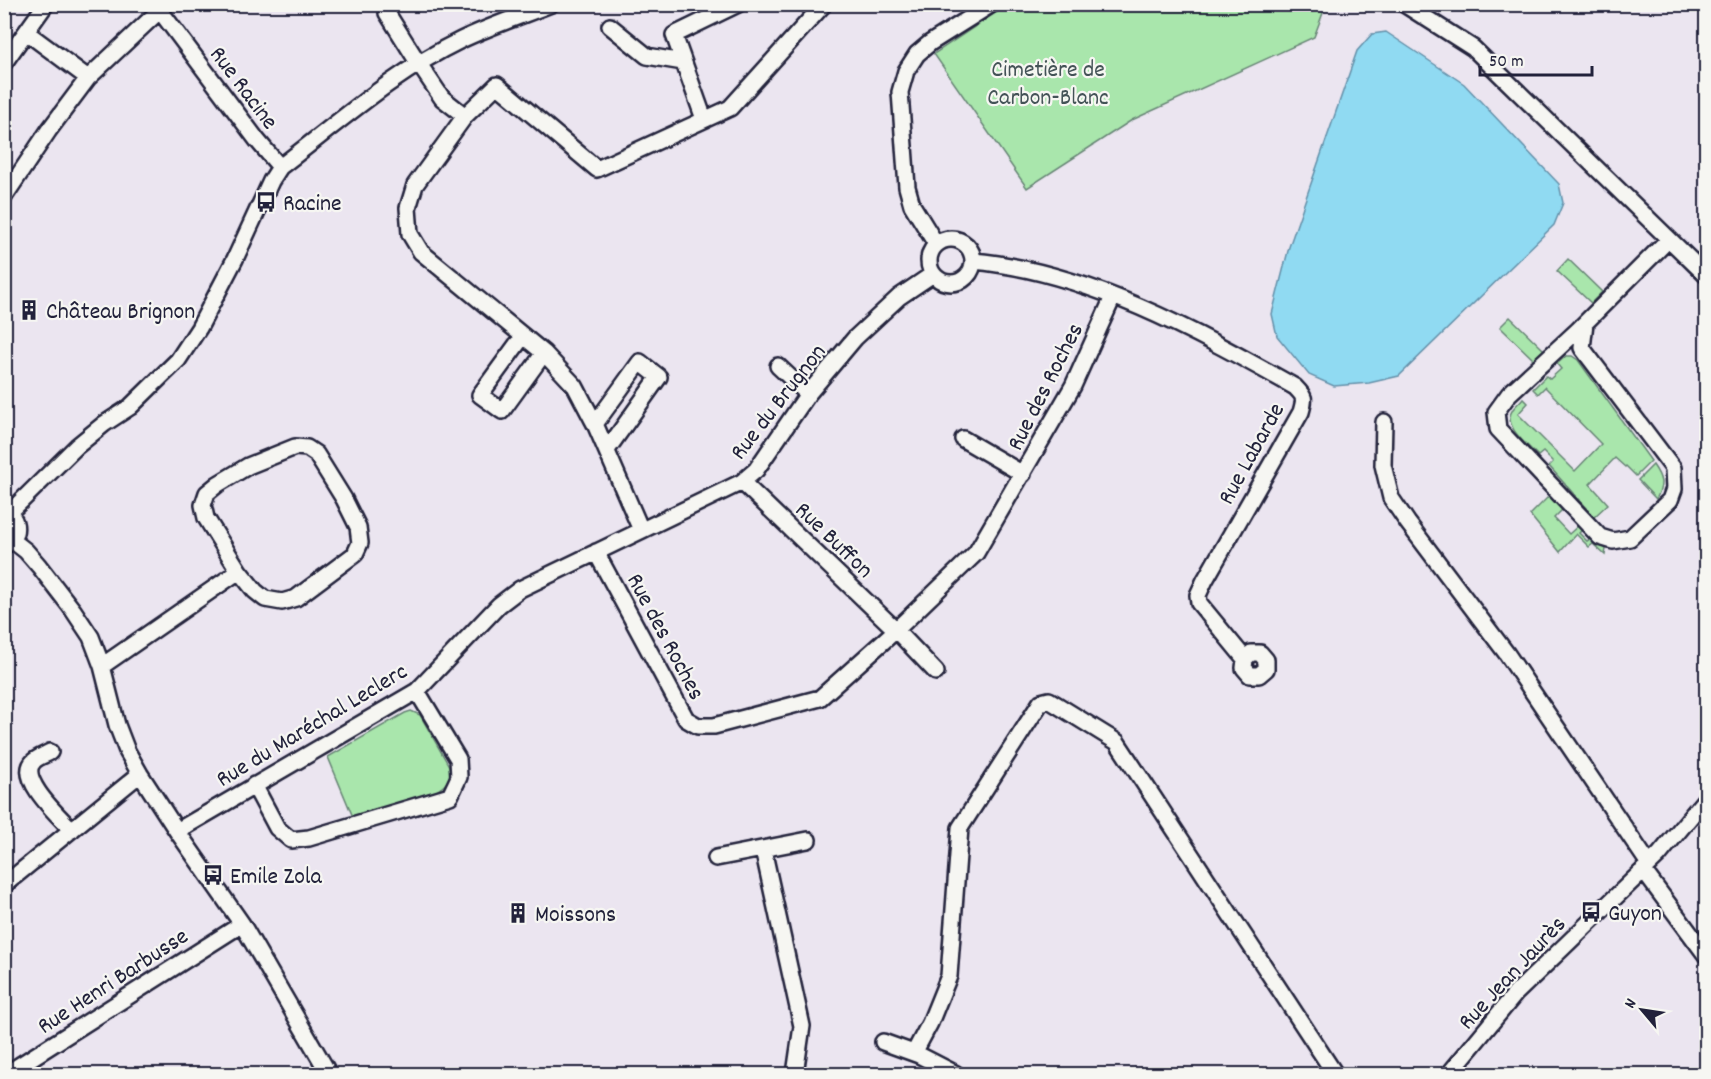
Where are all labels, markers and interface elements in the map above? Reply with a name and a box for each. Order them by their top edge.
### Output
scale bar [1480,39,1592,77]
street label: Rue Racine [200,40,285,138]
text: 50 m [1489,50,1524,75]
park label: Cimetière de Carbon-Blanc [987,54,1109,116]
place label: Racine [283,188,342,222]
bus stop icon: Racine [254,190,278,214]
place label: Château Brignon [46,296,195,330]
building icon: Château Brignon [17,298,41,322]
street label: Rue des Roches [1000,318,1093,457]
street label: Rue du Brugnon [723,338,836,468]
street label: Rue Labarde [1211,397,1295,511]
street label: Rue Buffon [786,495,880,587]
street label: Rue des Roches [617,568,712,707]
street label: Rue du Maréchal Leclerc [210,656,415,797]
place label: Emile Zola [230,861,323,895]
bus stop icon: Emile Zola [201,863,225,887]
place label: Guyon [1608,898,1662,932]
place label: Moissons [535,899,616,933]
bus stop icon: Guyon [1579,900,1603,924]
building icon: Moissons [506,901,530,925]
street label: Rue Jean Jaurès [1451,909,1575,1039]
street label: Rue Henri Barbusse [31,921,196,1044]
north arrow [1612,980,1672,1040]
text: N [1619,995,1643,1013]

